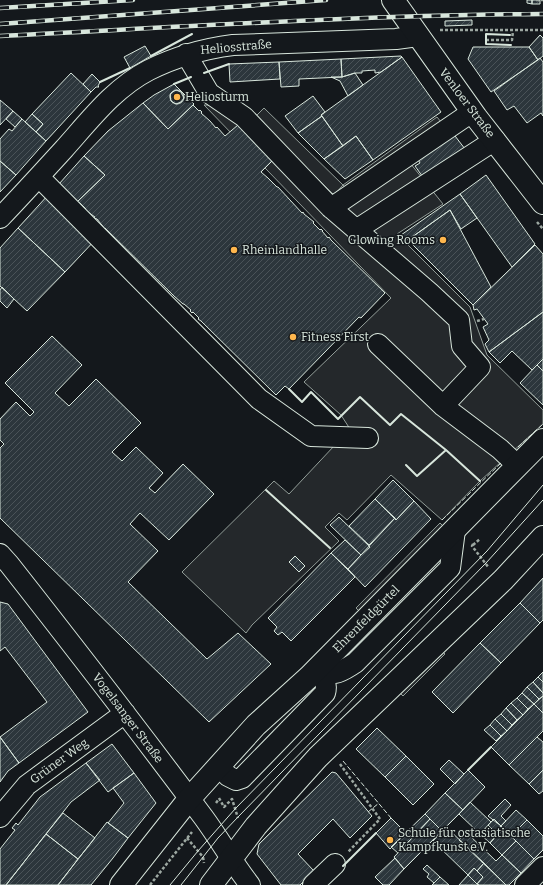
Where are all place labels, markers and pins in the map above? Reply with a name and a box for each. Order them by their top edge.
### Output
place label: Heliosturm [185,90,250,104]
marker: Heliosturm [172,92,182,102]
place label: Glowing Rooms [348,233,435,247]
marker: Glowing Rooms [438,235,448,245]
place label: Rheinlandhalle [242,243,327,257]
marker: Rheinlandhalle [229,245,239,255]
place label: Fitness First [301,330,370,344]
marker: Fitness First [288,332,298,342]
place label: Schule für ostasiatische Kampfkunst e.V. [398,826,530,854]
marker: Schule für ostasiatische Kampfkunst e.V. [385,835,395,845]

